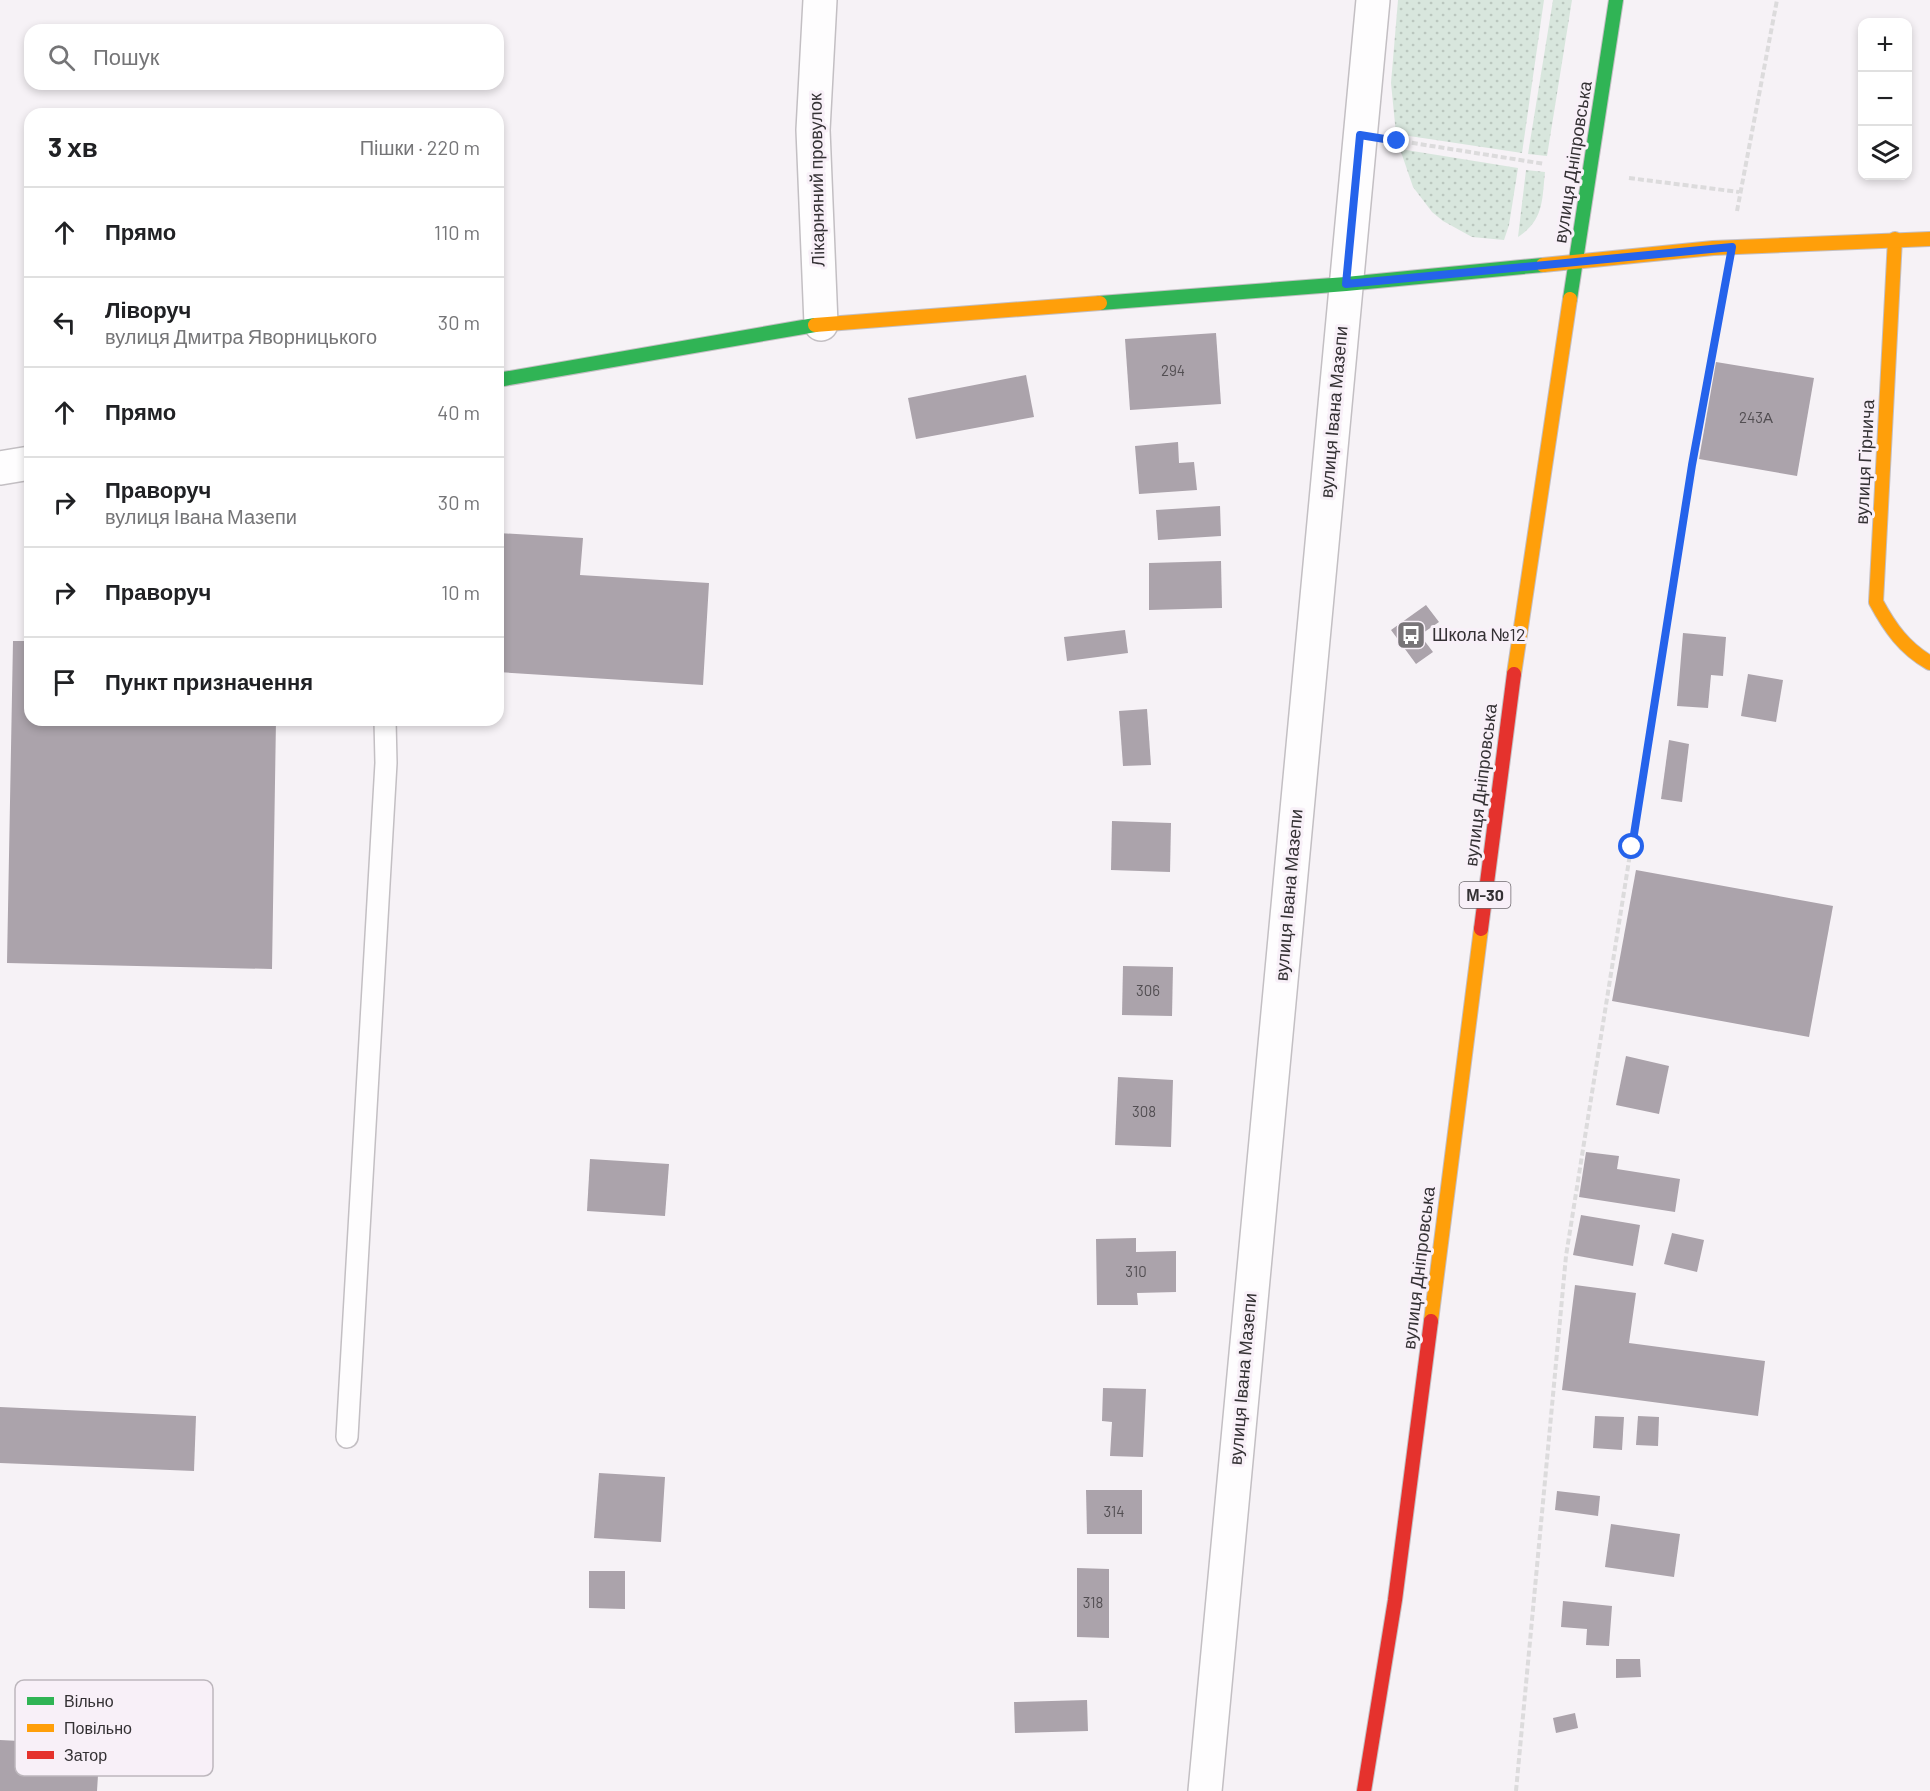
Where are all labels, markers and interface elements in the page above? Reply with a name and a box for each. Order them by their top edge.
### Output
map controls [1858,18,1912,180]
button: + [1858,18,1912,72]
search box [24,24,504,90]
icon: search [45,41,78,74]
text: Пошук [93,43,159,69]
button: − [1858,72,1912,126]
street label: вулиця Дніпровська [1548,78,1596,245]
street label: Лікарняний провулок [803,93,829,267]
button: layers [1858,126,1912,180]
route end [1383,127,1409,153]
text: 3 хв [48,131,98,162]
text: Пішки · 220 m [360,135,480,159]
icon: ahead [48,216,81,249]
text: Прямо [105,218,176,244]
text: 110 m [434,220,480,244]
text: Ліворуч [105,296,191,322]
icon: left [48,306,81,339]
text: 30 m [438,310,480,334]
text: вулиця Дмитра Яворницького [105,324,377,348]
street label: вулиця Івана Мазепи [1315,325,1351,499]
house number: 294 [1161,361,1185,379]
icon: ahead [48,396,81,429]
text: Прямо [105,398,176,424]
street label: вулиця Гірнича [1850,398,1878,525]
text: 40 m [437,400,480,424]
house number: 243А [1739,408,1773,426]
text: Праворуч [105,476,211,502]
icon: right [48,486,81,519]
text: 30 m [438,490,480,514]
text: вулиця Івана Мазепи [105,504,297,528]
icon: right [48,576,81,609]
text: Праворуч [105,578,211,604]
text: 10 m [441,580,480,604]
bus stop icon: Школа №12 [1395,619,1427,651]
place label: Школа №12 [1432,623,1526,645]
icon: arrive [48,666,81,699]
text: Пункт призначення [105,668,313,694]
street label: вулиця Дніпровська [1459,701,1501,868]
street label: вулиця Івана Мазепи [1270,808,1306,982]
route start [1618,833,1644,859]
road number: М-30 [1460,882,1510,908]
house number: 306 [1136,981,1160,999]
house number: 308 [1132,1102,1156,1120]
street label: вулиця Дніпровська [1397,1184,1439,1351]
house number: 310 [1125,1262,1147,1280]
street label: вулиця Івана Мазепи [1224,1292,1260,1466]
house number: 314 [1103,1502,1125,1520]
house number: 318 [1083,1593,1103,1611]
legend [15,1680,213,1776]
text: Вільно [64,1691,114,1710]
text: Повільно [64,1718,132,1737]
text: Затор [64,1745,107,1764]

